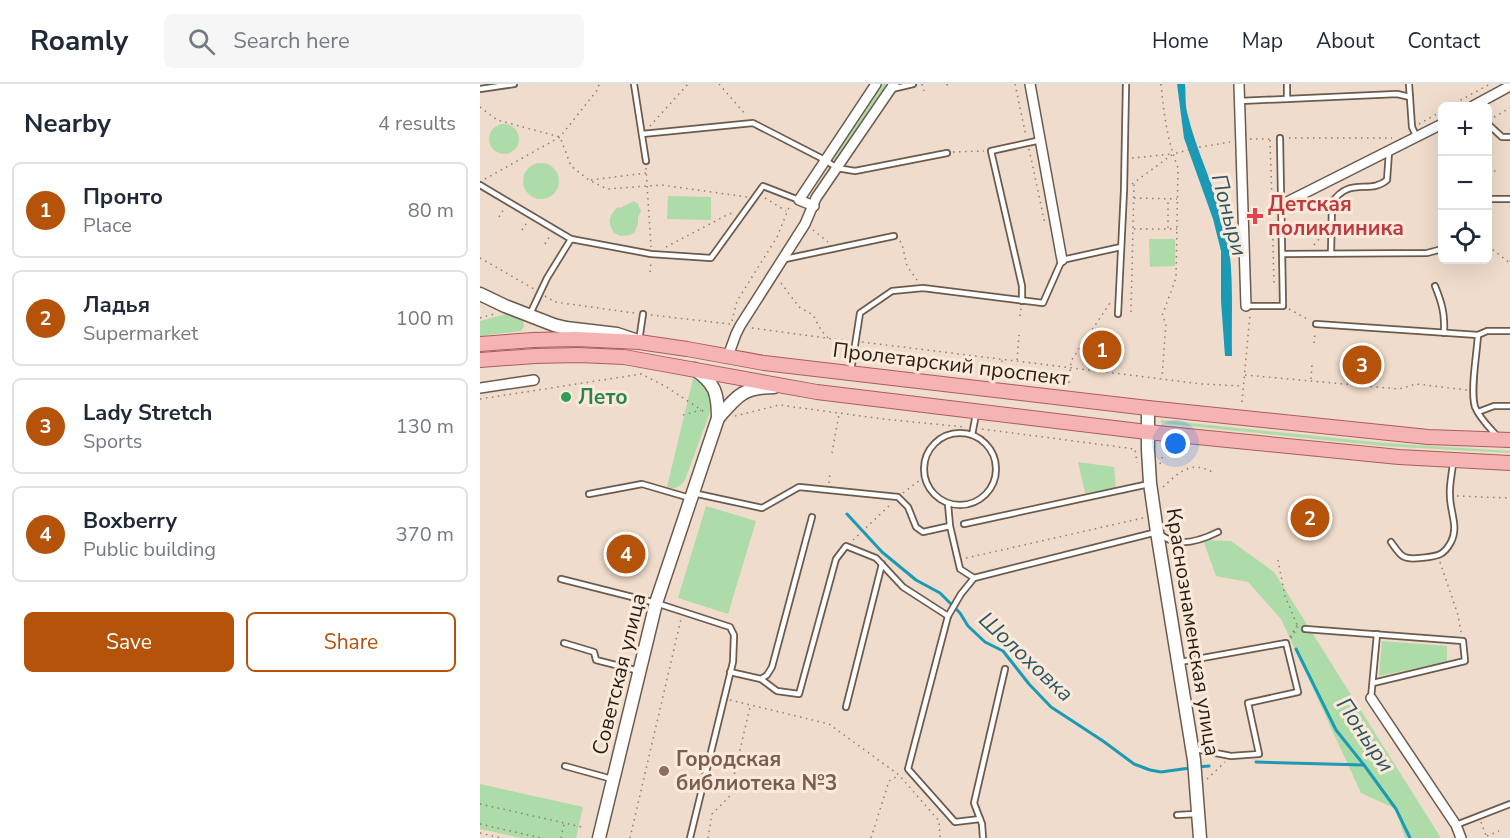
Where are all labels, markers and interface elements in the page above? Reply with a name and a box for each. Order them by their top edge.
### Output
search box [164,14,584,68]
text: Roamly [30,22,128,60]
icon: search [185,25,218,58]
text: Search here [233,26,350,56]
text: Home [1152,27,1209,55]
text: Map [1242,27,1283,55]
text: About [1316,27,1374,55]
text: Contact [1407,27,1480,55]
map controls [1438,102,1492,264]
button: + [1438,102,1492,156]
text: Nearby [24,106,111,141]
text: 4 results [378,110,456,137]
button: − [1438,156,1492,210]
water label: Поныри [1204,171,1254,259]
text: Пронто [83,182,163,212]
place label: Детская поликлиника [1268,190,1404,242]
text: 1 [40,197,52,224]
text: 80 m [408,197,454,224]
marker: Детская поликлиника [1246,207,1264,225]
button: locate [1438,210,1492,264]
text: Place [83,212,132,239]
text: Ладья [83,290,150,320]
text: 2 [40,305,52,332]
text: 100 m [396,305,454,332]
text: Supermarket [83,320,198,347]
pin: 1 [1082,328,1122,372]
street label: Пролетарский проспект [831,336,1071,392]
pin: 3 [1342,342,1382,388]
place label: Лето [578,383,628,411]
marker: Лето [559,390,573,404]
text: Lady Stretch [83,398,212,428]
text: 3 [40,413,52,440]
text: 130 m [396,413,454,440]
text: Sports [83,428,142,455]
your location [1161,429,1190,458]
pin: 2 [1290,496,1330,540]
text: Boxberry [83,506,177,536]
street label: Краснознаменская улица [1160,506,1226,758]
text: 4 [40,521,52,548]
text: 370 m [396,521,454,548]
pin: 4 [606,532,646,576]
text: Public building [83,536,216,563]
street label: Советская улица [585,590,653,758]
water label: Шолоховка [972,605,1080,709]
button: Save [24,612,234,672]
button: Share [246,612,456,672]
water label: Поныри [1329,692,1401,778]
place label: Городская библиотека №3 [676,745,837,797]
marker: Городская библиотека №3 [657,764,671,778]

